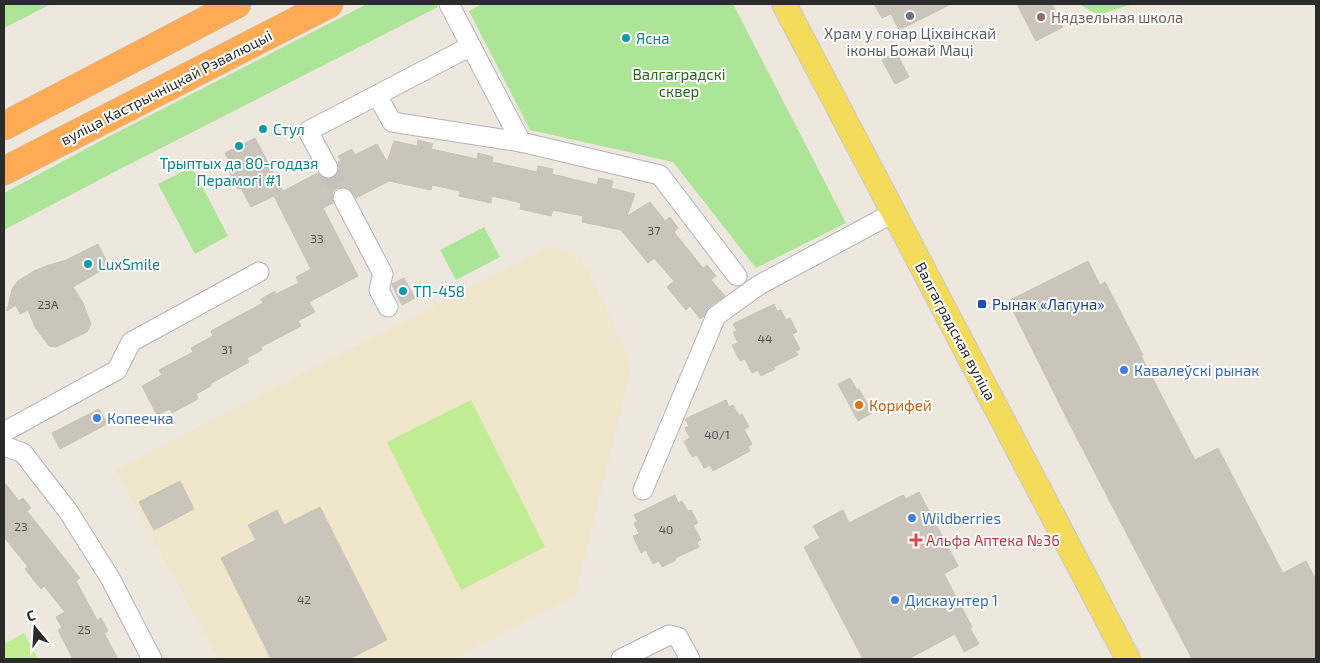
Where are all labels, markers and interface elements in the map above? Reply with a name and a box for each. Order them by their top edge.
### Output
place label: Нядзельная школа [1051,8,1183,26]
marker: Храм у гонар Ціхвінскай іконы Божай Маці [904,10,916,22]
marker: Нядзельная школа [1035,11,1047,23]
place label: Храм у гонар Ціхвінскай іконы Божай Маці [824,24,996,59]
street label: вуліца Кастрычніцкай Рэвалюцыі [57,26,275,149]
place label: Ясна [636,29,670,47]
marker: Ясна [620,32,632,44]
park label: Валгаградскі сквер [632,65,726,100]
place label: Стул [273,120,305,139]
marker: Стул [257,123,269,135]
marker: Трыптых да 80-годдзя Перамогі #1 [233,140,245,152]
place label: Трыптых да 80-годдзя Перамогі #1 [160,154,318,189]
house number: 37 [648,223,660,237]
house number: 33 [310,231,324,245]
place label: LuxSmile [98,255,160,273]
marker: LuxSmile [82,258,94,270]
street label: Валгаградская вуліца [911,259,1000,404]
place label: ТП-458 [413,282,465,300]
marker: ТП-458 [397,285,409,297]
place label: Рынак «Лагуна» [992,295,1105,314]
house number: 23А [38,297,59,311]
marker: Рынак «Лагуна» [976,298,988,310]
house number: 44 [758,331,772,345]
house number: 31 [221,342,233,356]
place label: Кавалеўскі рынак [1134,361,1259,380]
marker: Кавалеўскі рынак [1118,364,1130,376]
place label: Корифей [869,396,932,414]
marker: Корифей [853,399,865,411]
place label: Копеечка [107,409,174,427]
marker: Копеечка [91,412,103,424]
house number: 40/1 [704,427,730,441]
place label: Wildberries [922,509,1001,527]
marker: Wildberries [906,512,918,524]
house number: 23 [14,519,28,533]
house number: 40 [659,522,673,536]
place label: Альфа Аптека №36 [926,531,1060,549]
marker: Альфа Аптека №36 [910,534,922,546]
place label: Дискаунтер 1 [905,591,998,610]
house number: 42 [297,592,311,606]
marker: Дискаунтер 1 [889,594,901,606]
north arrow [10,603,60,653]
text: С [24,606,37,625]
house number: 25 [77,622,91,636]

